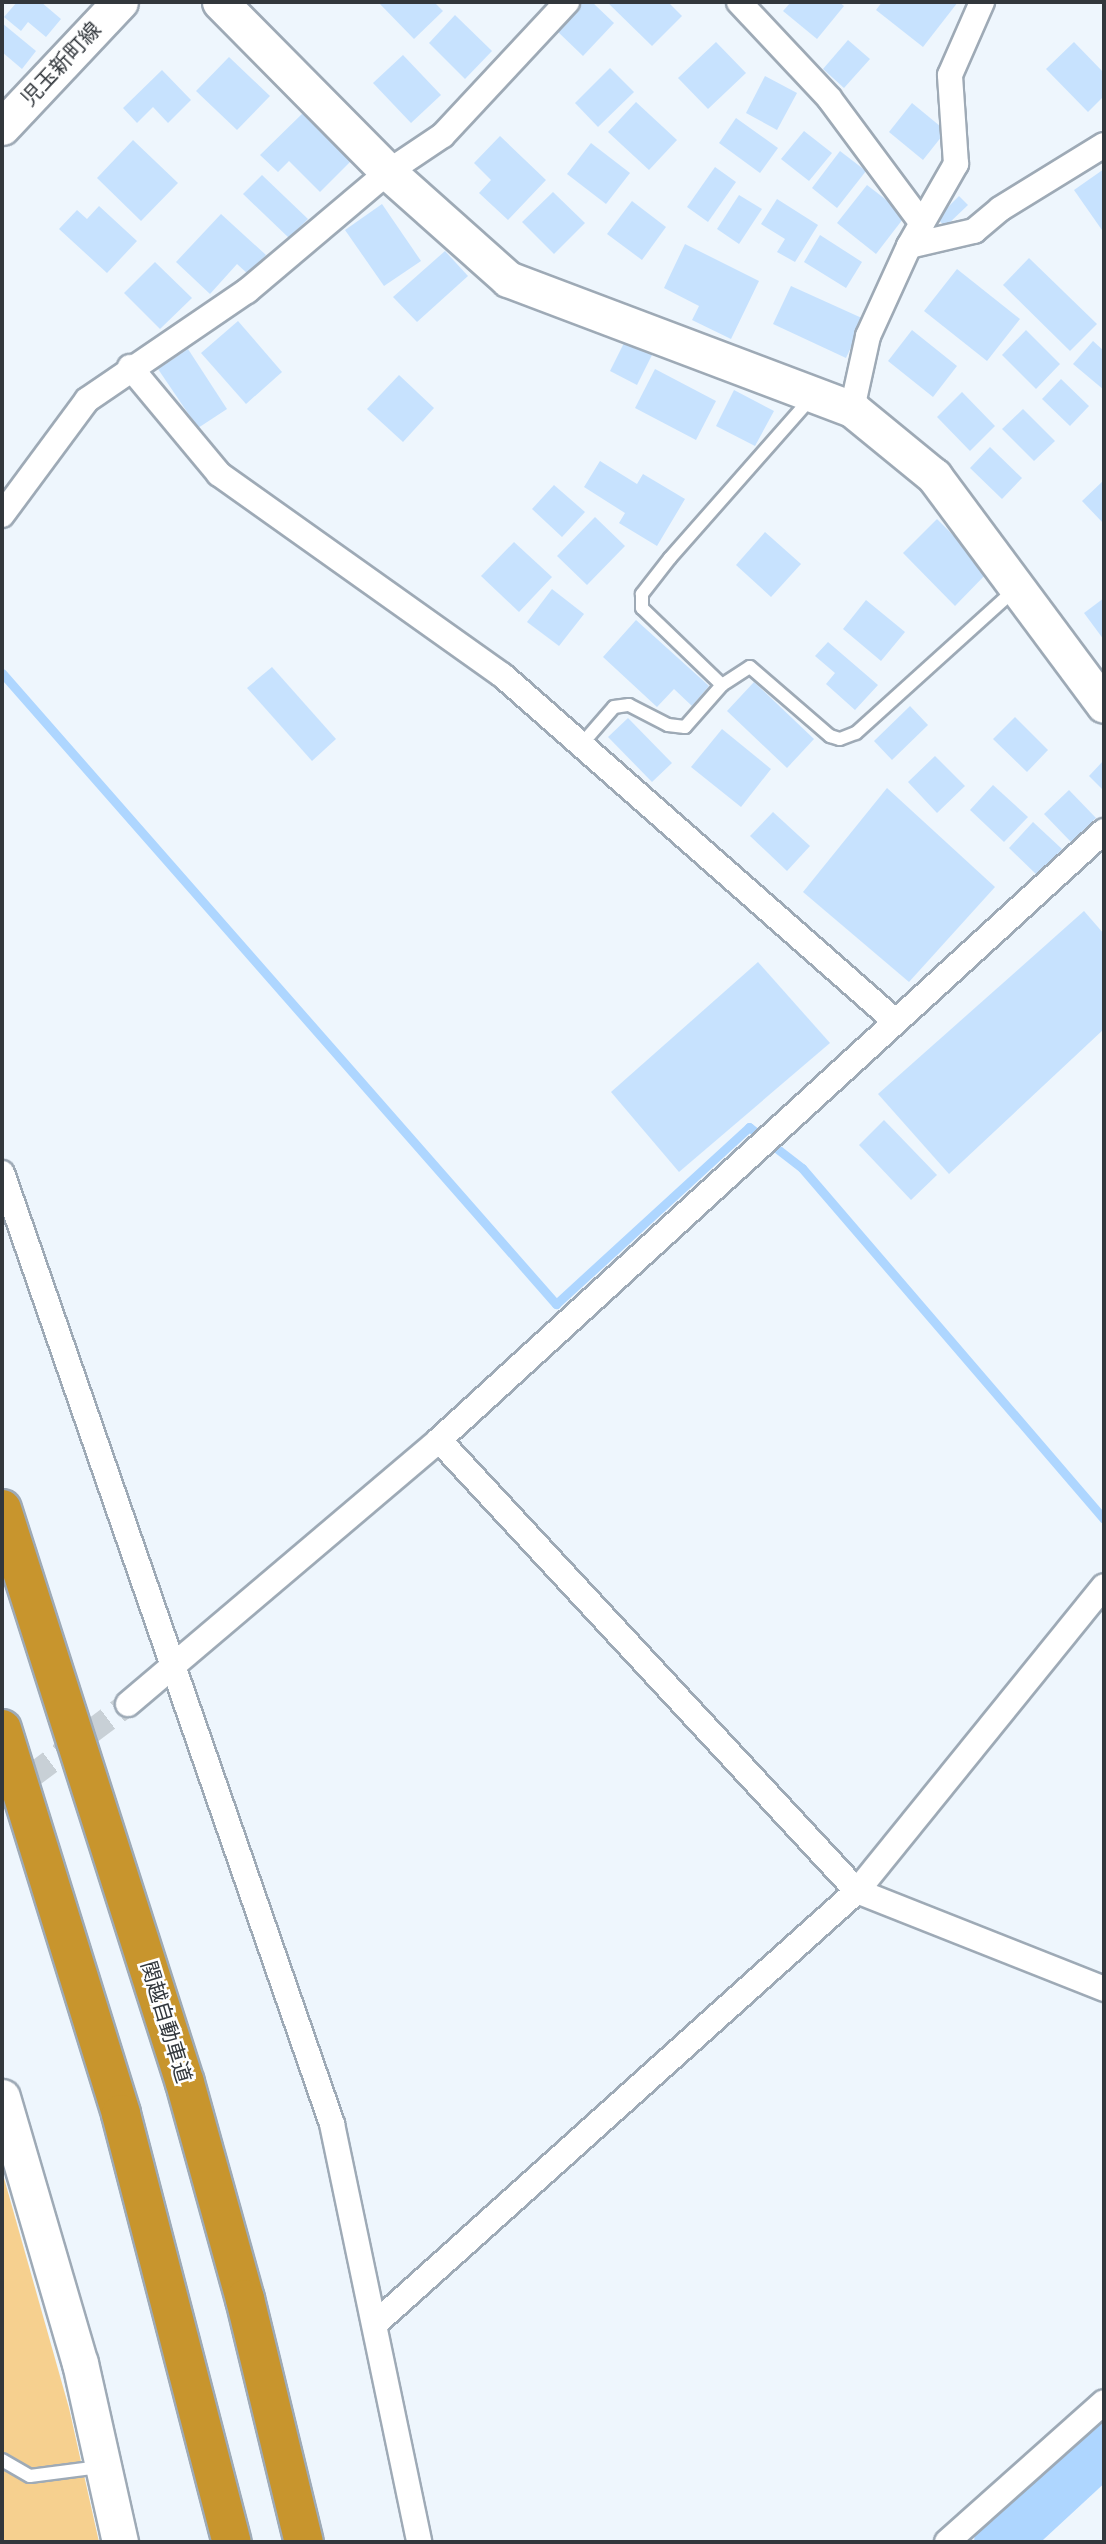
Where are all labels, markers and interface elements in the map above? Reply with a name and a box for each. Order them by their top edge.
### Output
street label: 児玉新町線 [16,17,106,111]
street label: 関越自動車道 [136,1958,196,2086]

